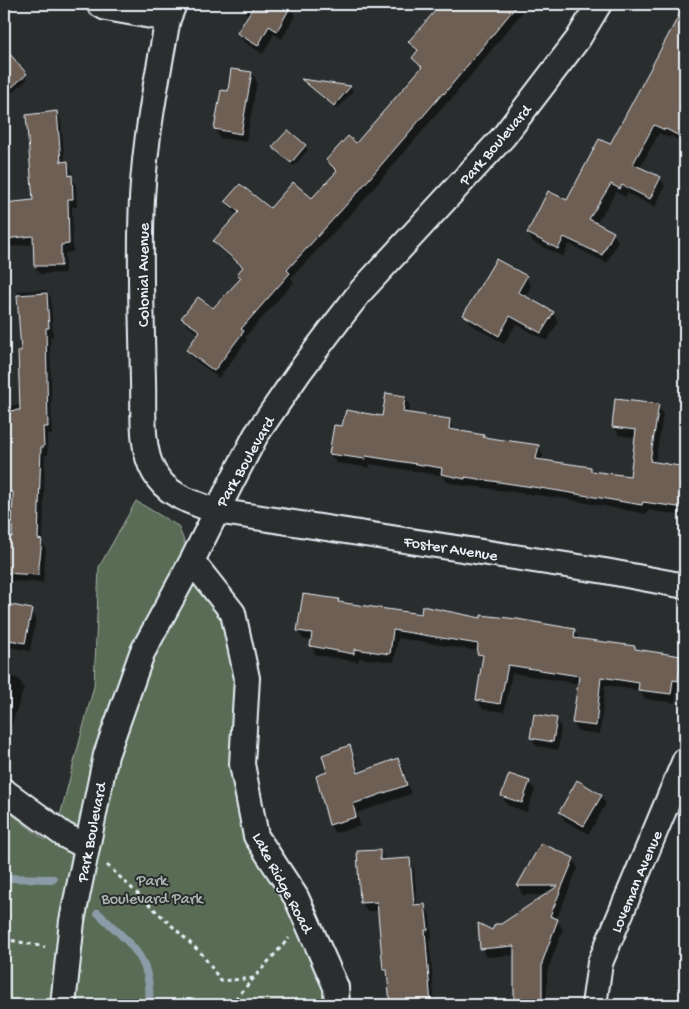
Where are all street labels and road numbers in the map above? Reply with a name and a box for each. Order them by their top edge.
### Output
street label: Park Boulevard [456,101,538,191]
street label: Colonial Avenue [136,222,155,327]
street label: Park Boulevard [213,413,281,512]
street label: Foster Avenue [401,534,499,567]
street label: Park Boulevard [74,780,113,885]
street label: Loveman Avenue [608,828,669,936]
street label: Lake Ridge Road [246,830,316,939]

